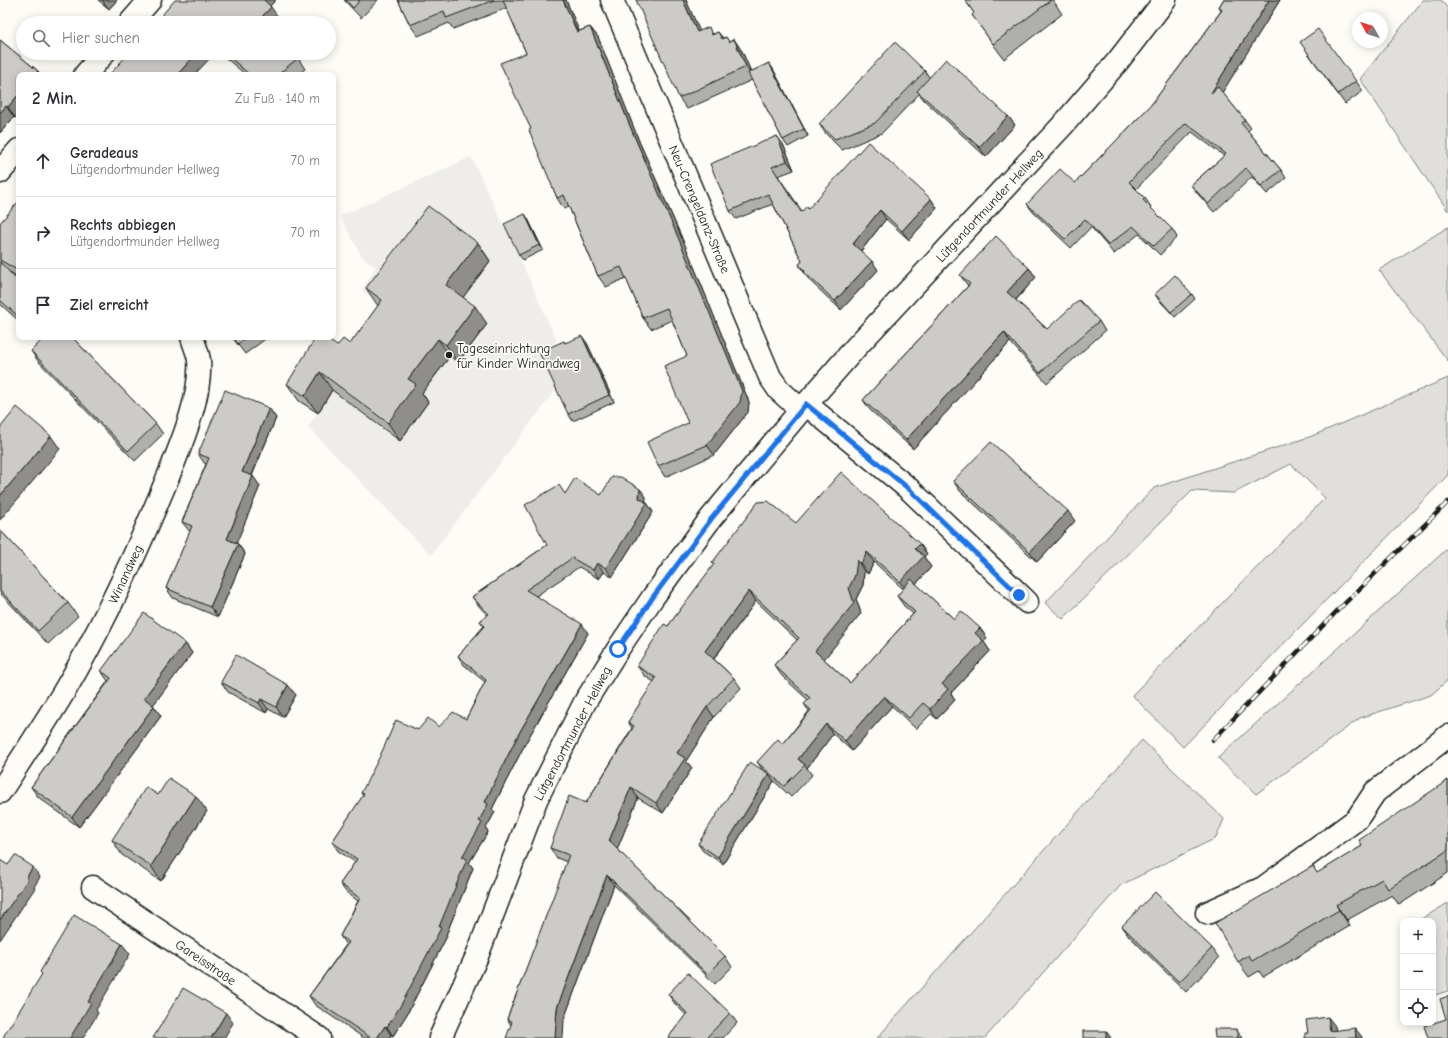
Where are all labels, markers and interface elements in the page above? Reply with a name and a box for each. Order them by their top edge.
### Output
north arrow [1352,12,1388,48]
search box [16,16,336,60]
icon: search [30,27,52,49]
text: Hier suchen [62,29,140,47]
text: 2 Min. [32,89,77,108]
text: Zu Fuß · 140 m [235,91,320,106]
street label: Neu-Crengeldanz-Straße [666,143,733,276]
text: Geradeaus [70,144,138,162]
street label: Lütgendortmunder Hellweg [933,146,1046,265]
icon: ahead [32,150,54,172]
text: 70 m [291,153,320,168]
text: Lütgendortmunder Hellweg [70,162,220,177]
text: Rechts abbiegen [70,216,176,234]
icon: right [32,222,54,244]
text: 70 m [291,225,320,240]
text: Lütgendortmunder Hellweg [70,234,220,249]
icon: arrive [32,294,54,316]
text: Ziel erreicht [70,296,148,314]
place label: Tageseinrichtung für Kinder Winandweg [456,341,580,371]
marker: Tageseinrichtung für Kinder Winandweg [444,350,454,360]
street label: Winandweg [105,542,146,606]
route end [1010,586,1028,604]
route start [609,640,627,658]
street label: Lütgendortmunder Hellweg [531,664,614,803]
map controls [1400,918,1436,1026]
button: + [1400,918,1436,954]
street label: Gareisstraße [173,937,239,988]
button: − [1400,954,1436,990]
button: locate [1400,990,1436,1026]

